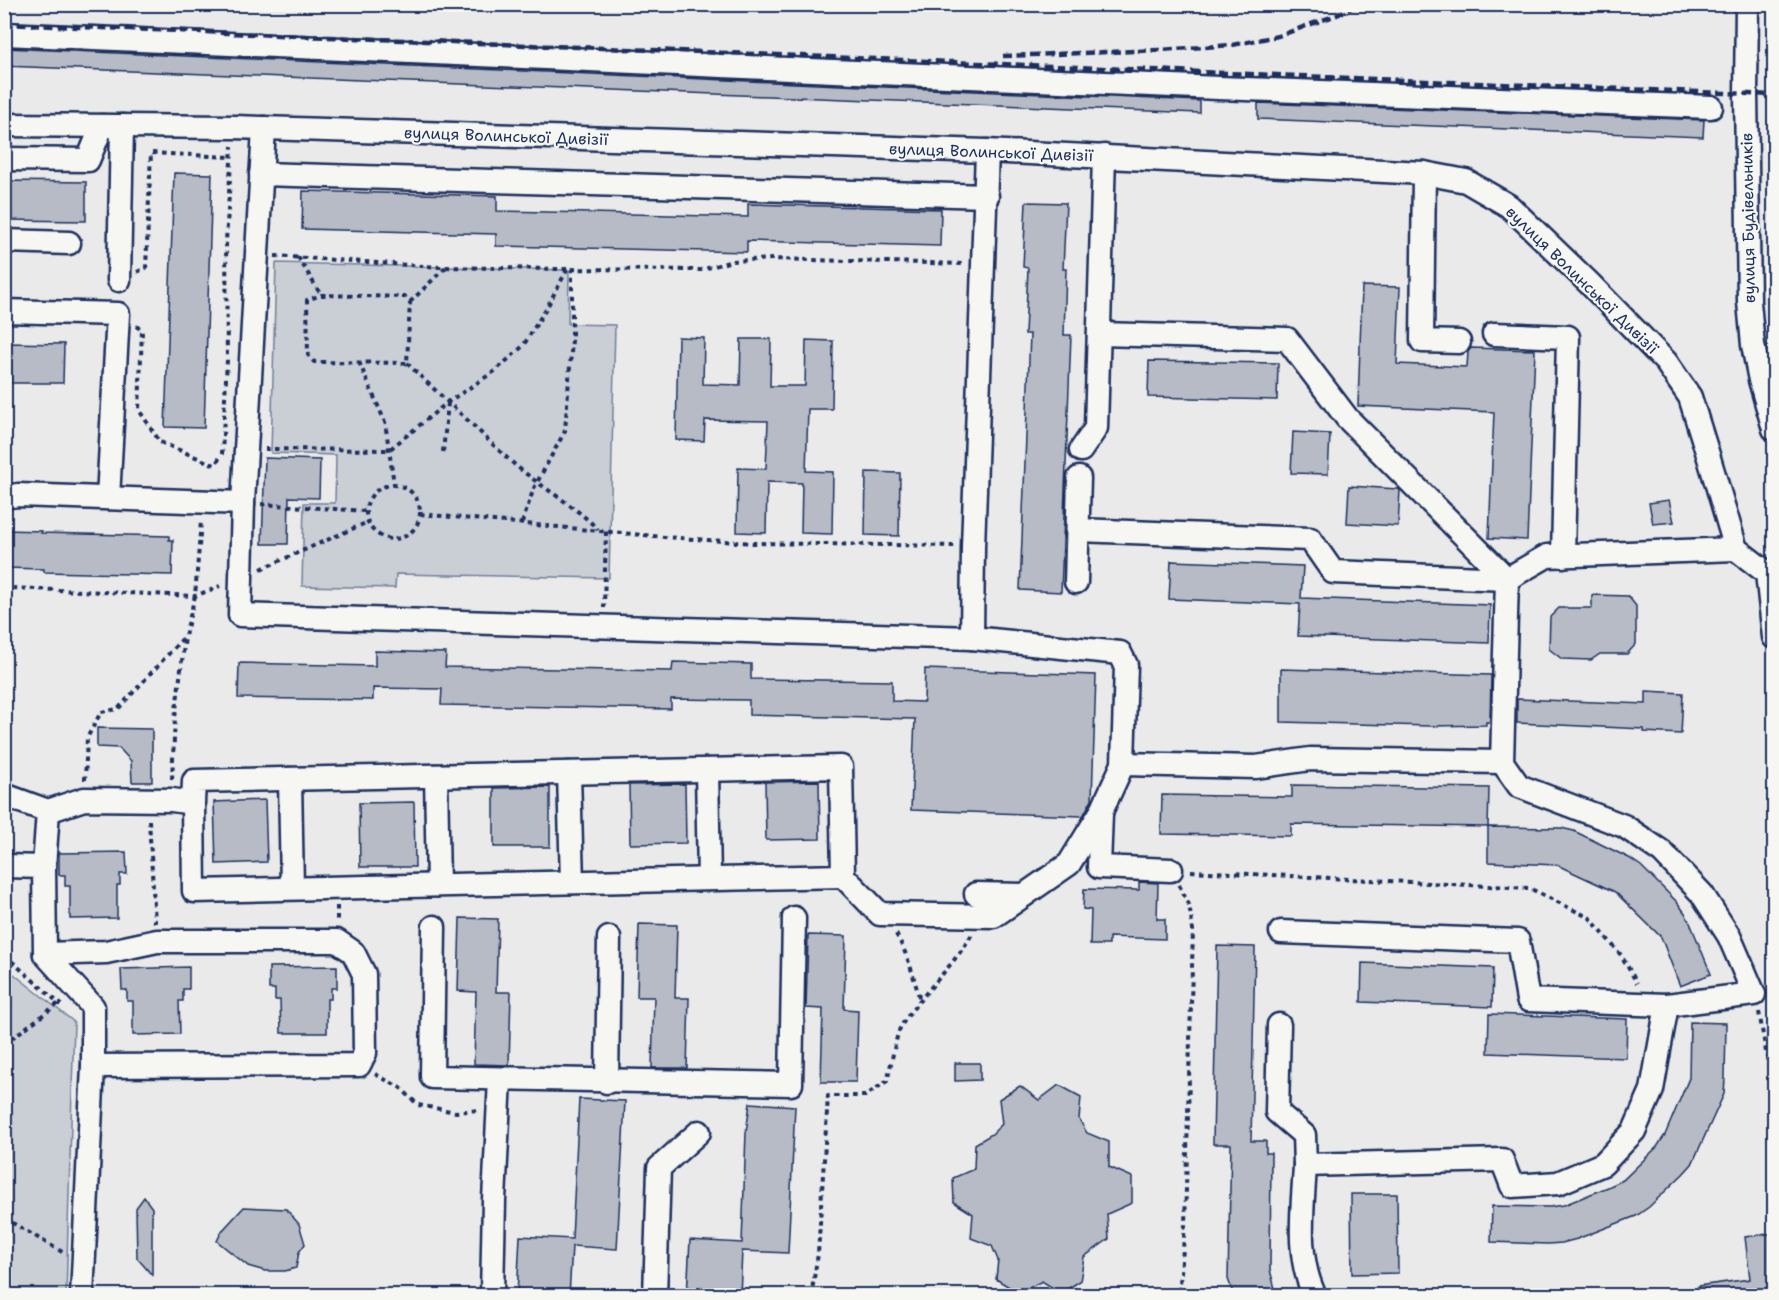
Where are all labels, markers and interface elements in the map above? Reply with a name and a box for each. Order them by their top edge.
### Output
street label: вулиця Волинської Дивізії [404,122,609,150]
street label: вулиця Будівельників [1736,133,1760,303]
street label: вулиця Волинської Дивізії [889,138,1094,166]
street label: вулиця Волинської Дивізії [1501,201,1663,359]

